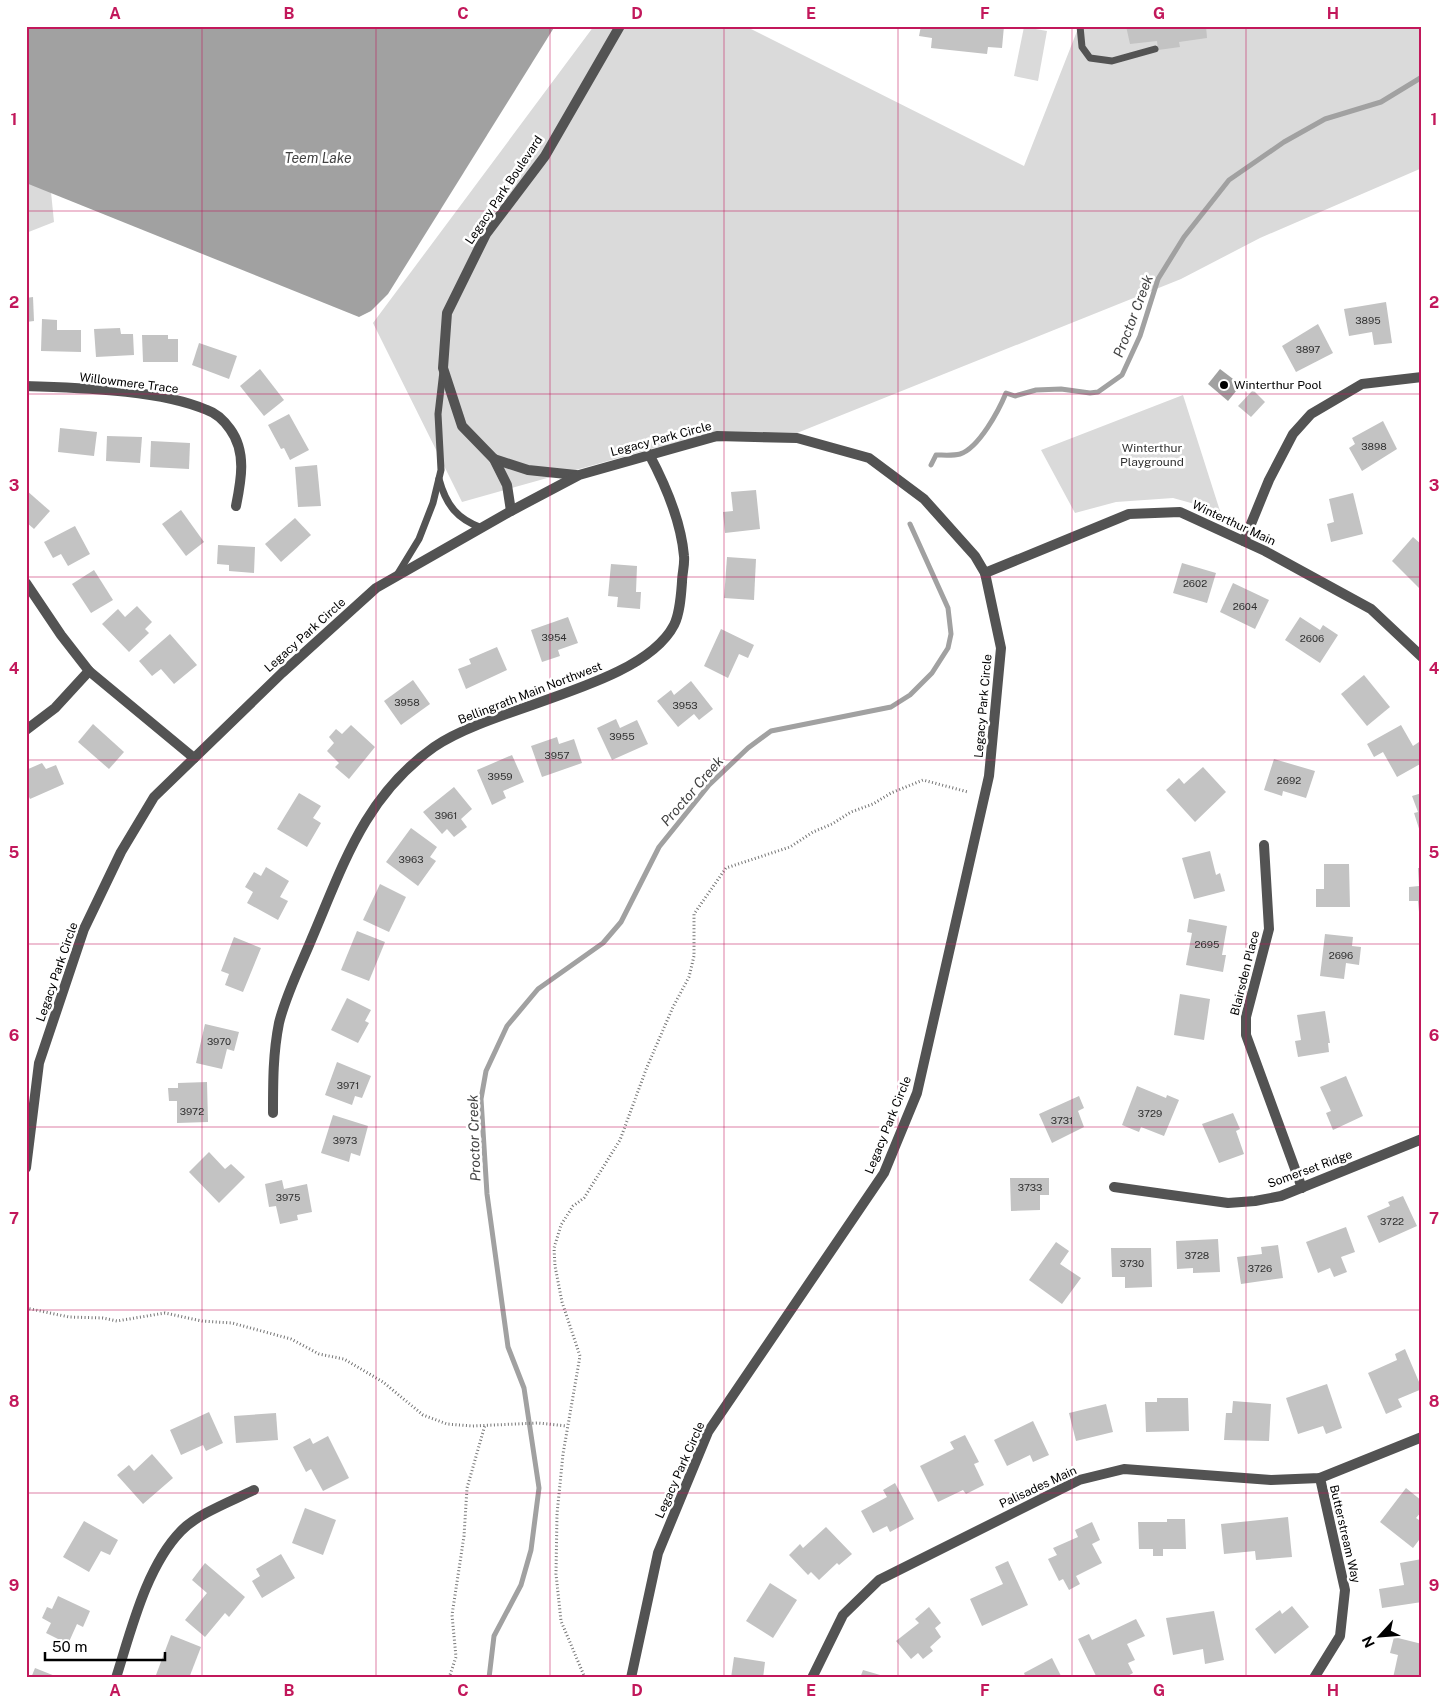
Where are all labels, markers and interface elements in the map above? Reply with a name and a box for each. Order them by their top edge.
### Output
text: A [109,4,121,23]
text: B [284,4,295,23]
text: C [457,4,469,23]
text: D [631,4,643,23]
text: E [806,4,816,23]
text: F [980,4,990,23]
text: G [1153,4,1165,23]
text: H [1327,4,1339,23]
text: 1 [11,110,17,129]
text: 1 [1431,110,1437,129]
street label: Legacy Park Boulevard [462,133,546,247]
water label: Teem Lake [284,150,352,166]
water label: Proctor Creek [1110,272,1156,359]
text: 2 [9,293,19,312]
text: 2 [1429,293,1439,312]
house number: 3895 [1355,314,1381,326]
house number: 3897 [1296,343,1320,355]
street label: Willowmere Trace [79,370,180,396]
place label: Winterthur Pool [1234,378,1322,392]
marker: Winterthur Pool [1218,379,1230,391]
street label: Legacy Park Circle [609,419,713,459]
house number: 3898 [1361,440,1387,452]
park label: Winterthur Playground [1120,441,1184,469]
text: 3 [9,476,19,495]
text: 3 [1429,476,1439,495]
street label: Winterthur Main [1190,498,1278,548]
house number: 2602 [1183,577,1207,589]
street label: Legacy Park Circle [262,595,349,675]
house number: 2604 [1233,600,1257,612]
house number: 3954 [541,631,567,643]
house number: 2606 [1300,632,1324,644]
street label: Legacy Park Circle [971,653,995,758]
text: 4 [9,659,20,678]
street label: Bellingrath Main Northwest [456,659,604,727]
text: 4 [1429,659,1440,678]
house number: 3958 [394,696,420,708]
house number: 3953 [672,699,698,711]
house number: 3955 [609,730,635,742]
house number: 3957 [545,749,569,761]
water label: Proctor Creek [657,753,727,829]
house number: 3959 [487,770,513,782]
house number: 2692 [1277,774,1301,786]
house number: 3961 [435,809,457,821]
text: 5 [9,843,20,862]
text: 5 [1429,843,1440,862]
house number: 3963 [399,853,423,865]
street label: Legacy Park Circle [33,920,81,1023]
street label: Blairsden Place [1228,929,1262,1017]
house number: 2695 [1195,938,1219,950]
house number: 2696 [1329,949,1353,961]
text: 6 [9,1026,19,1045]
text: 6 [1429,1026,1439,1045]
house number: 3970 [207,1035,231,1047]
street label: Legacy Park Circle [862,1074,914,1176]
house number: 3971 [337,1079,359,1091]
water label: Proctor Creek [464,1094,484,1182]
house number: 3972 [180,1105,204,1117]
house number: 3729 [1138,1107,1162,1119]
house number: 3731 [1051,1114,1073,1126]
house number: 3973 [333,1134,357,1146]
street label: Somerset Ridge [1266,1147,1354,1191]
house number: 3733 [1018,1181,1042,1193]
house number: 3975 [276,1191,300,1203]
text: 7 [9,1209,19,1228]
text: 7 [1429,1209,1439,1228]
house number: 3722 [1380,1215,1404,1227]
house number: 3728 [1185,1249,1209,1261]
house number: 3730 [1120,1257,1144,1269]
house number: 3726 [1248,1262,1272,1274]
text: 8 [9,1392,20,1411]
text: 8 [1429,1392,1440,1411]
street label: Legacy Park Circle [652,1419,708,1520]
street label: Palisades Main [997,1463,1079,1511]
street label: Butterstream Way [1327,1484,1363,1585]
text: 9 [9,1576,19,1595]
text: 9 [1429,1576,1439,1595]
north arrow [1356,1612,1406,1662]
scale bar [45,1629,165,1661]
text: N [1359,1633,1378,1650]
text: 50 m [52,1638,87,1655]
text: A [109,1681,121,1700]
text: B [284,1681,295,1700]
text: C [457,1681,469,1700]
text: D [631,1681,643,1700]
text: E [806,1681,816,1700]
text: F [980,1681,990,1700]
text: G [1153,1681,1165,1700]
text: H [1327,1681,1339,1700]

